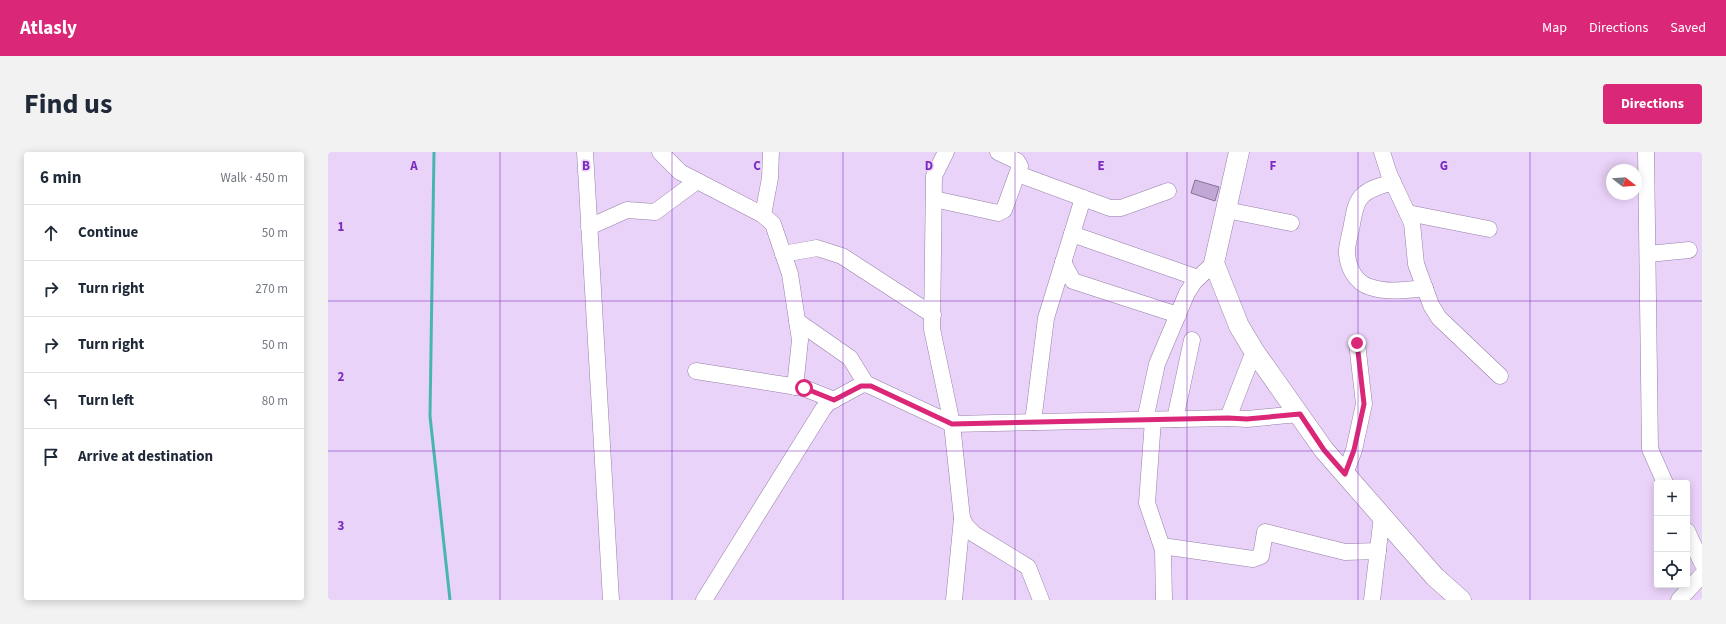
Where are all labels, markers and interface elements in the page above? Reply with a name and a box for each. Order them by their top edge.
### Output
text: Atlasly [20,15,77,42]
text: Map [1542,18,1567,38]
text: Directions [1589,18,1648,38]
text: Saved [1670,18,1706,38]
text: Find us [24,84,112,124]
button: Directions [1603,84,1702,124]
text: A [409,157,418,175]
text: B [582,157,590,175]
text: C [753,157,761,175]
text: D [925,157,933,175]
text: E [1097,157,1105,175]
text: F [1270,157,1277,175]
text: G [1440,157,1448,175]
north arrow [1606,164,1642,200]
text: 6 min [40,166,81,190]
text: Walk · 450 m [220,169,288,187]
text: 1 [338,218,345,236]
icon: ahead [40,222,62,244]
text: Continue [78,222,138,243]
text: 50 m [262,224,288,242]
icon: right [40,278,62,300]
text: Turn right [78,278,144,299]
text: 270 m [255,280,288,298]
icon: right [40,334,62,356]
text: Turn right [78,334,144,355]
route end [1348,334,1366,352]
text: 50 m [262,336,288,354]
text: 2 [338,368,345,386]
route start [795,379,813,397]
icon: left [40,390,62,412]
text: Turn left [78,390,134,411]
text: 80 m [262,392,288,410]
icon: arrive [40,446,62,468]
text: Arrive at destination [78,446,213,467]
map controls [1654,480,1690,588]
button: + [1654,480,1690,516]
button: − [1654,516,1690,552]
text: 3 [338,517,345,535]
button: locate [1654,552,1690,588]

